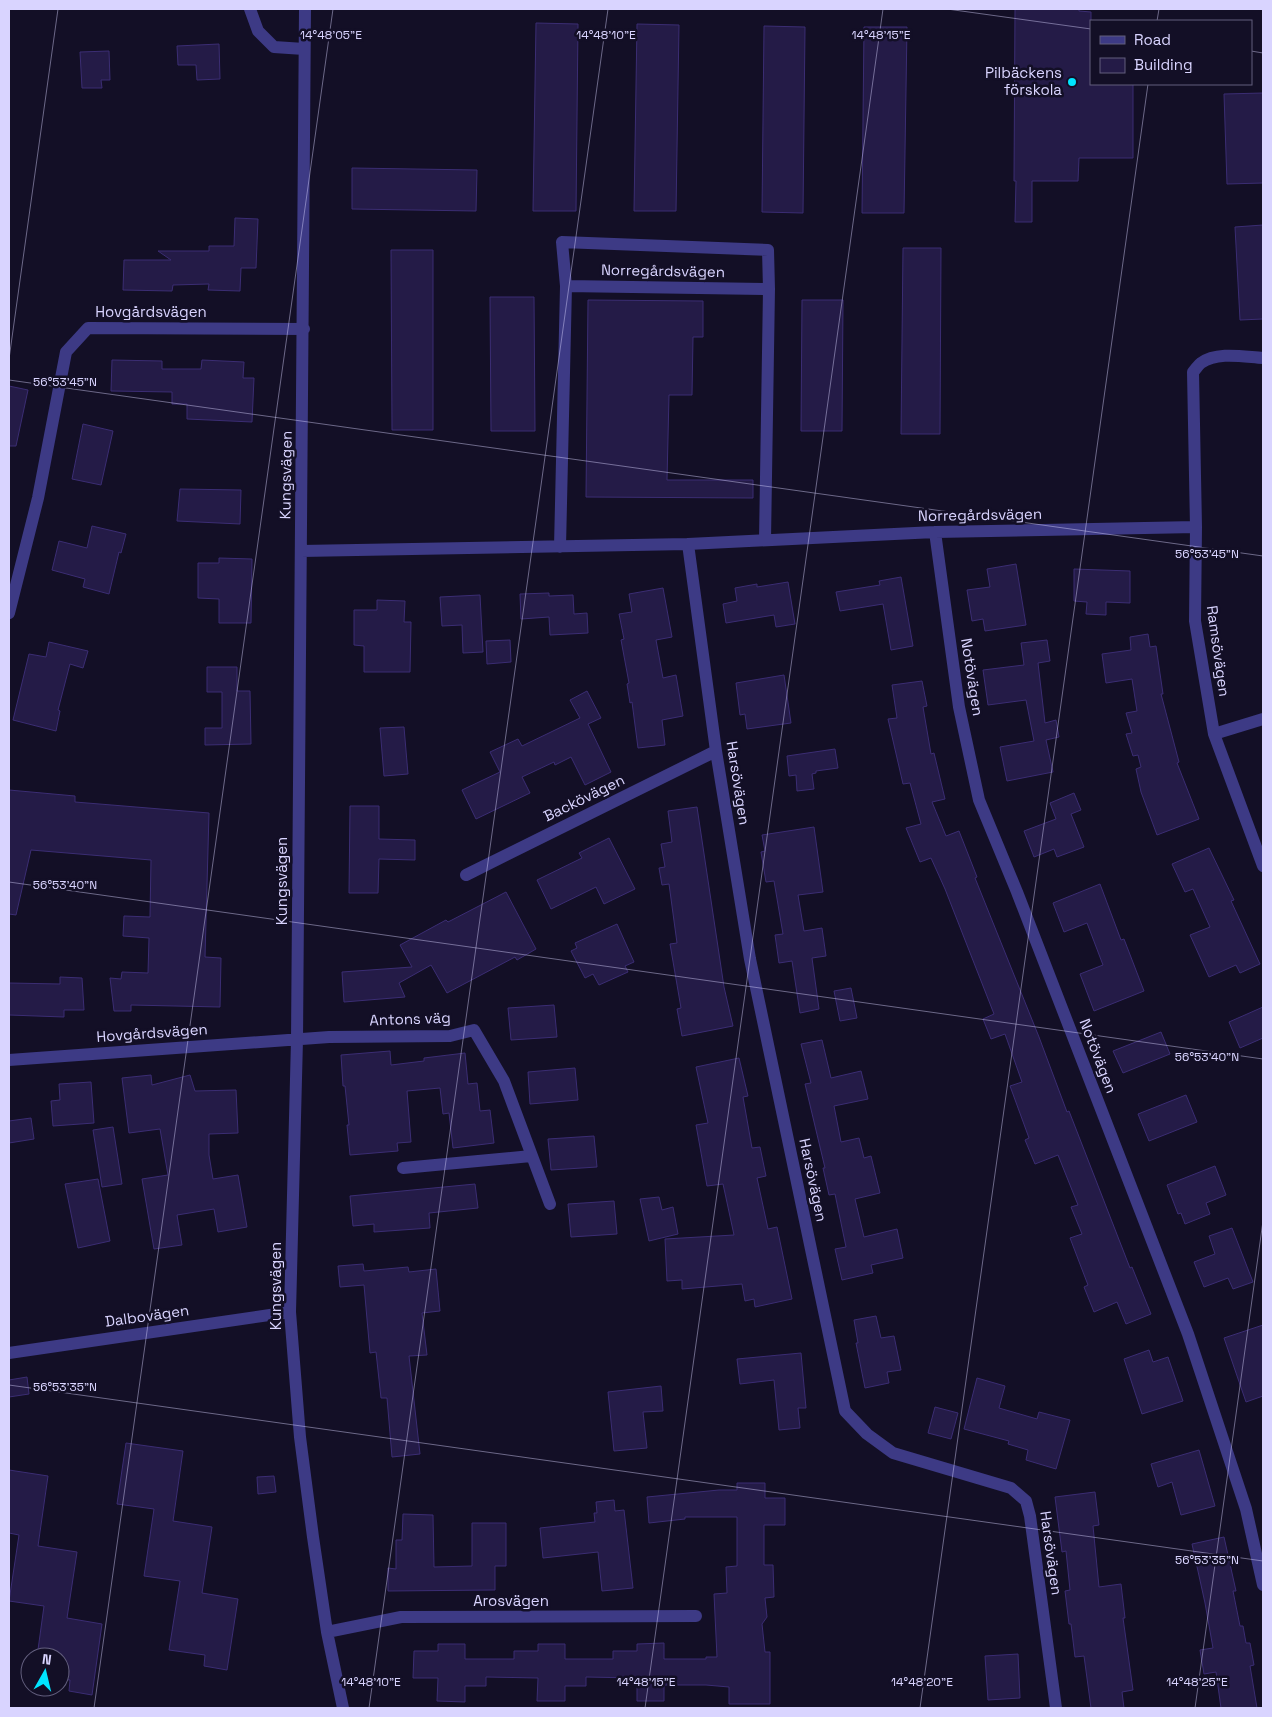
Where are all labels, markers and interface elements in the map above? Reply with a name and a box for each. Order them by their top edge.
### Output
legend [1090,20,1252,85]
text: 14°48'05"E [300,27,362,43]
text: 14°48'10"E [576,27,636,43]
text: 14°48'15"E [851,27,911,43]
text: Road [1134,30,1171,49]
text: Building [1134,55,1193,74]
place label: Pilbäckens förskola [985,63,1062,99]
marker: Pilbäckens förskola [1066,76,1078,88]
street label: Norregårdsvägen [601,260,725,281]
street label: Hovgårdsvägen [95,302,207,321]
text: 56°53'45"N [33,374,97,390]
street label: Kungsvägen [275,431,296,519]
street label: Norregårdsvägen [918,504,1042,525]
text: 56°53'45"N [1175,546,1239,562]
street label: Ramsövägen [1203,604,1234,698]
street label: Notövägen [957,637,988,717]
street label: Harsövägen [722,740,755,826]
street label: Backövägen [540,770,627,825]
street label: Kungsvägen [272,837,291,925]
text: 56°53'40"N [33,877,97,893]
street label: Antons väg [369,1008,451,1029]
street label: Notövägen [1076,1016,1121,1096]
street label: Hovgårdsvägen [96,1019,208,1046]
text: 56°53'40"N [1175,1049,1239,1065]
street label: Harsövägen [795,1136,832,1223]
street label: Kungsvägen [266,1242,285,1330]
street label: Dalbovägen [104,1300,190,1331]
text: 56°53'35"N [33,1379,97,1395]
street label: Harsövägen [1036,1510,1067,1596]
text: 56°53'35"N [1175,1552,1239,1568]
street label: Arosvägen [473,1591,549,1610]
north arrow [20,1647,70,1697]
text: N [41,1650,53,1669]
text: 14°48'10"E [341,1674,401,1690]
text: 14°48'15"E [616,1674,676,1690]
text: 14°48'20"E [891,1674,953,1690]
text: 14°48'25"E [1166,1674,1228,1690]

